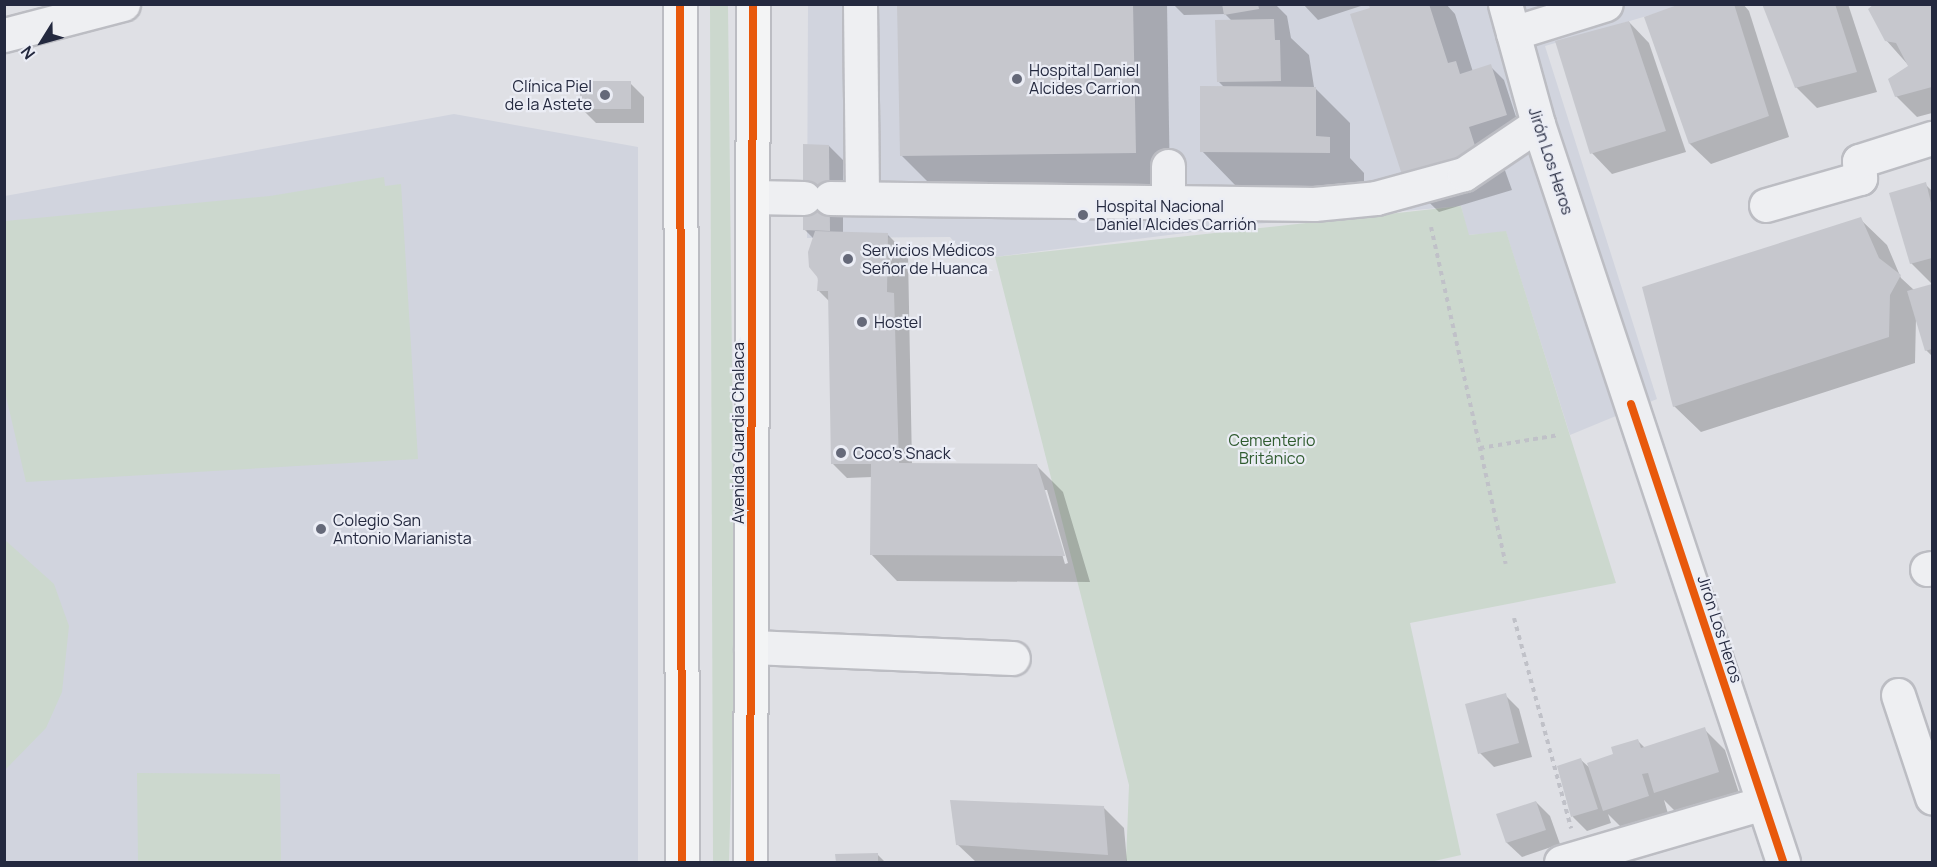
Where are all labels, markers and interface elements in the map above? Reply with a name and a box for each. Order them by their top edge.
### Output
north arrow [12,12,72,72]
text: N [15,42,40,64]
place label: Hospital Daniel Alcides Carrion [1029,60,1140,98]
marker: Hospital Daniel Alcides Carrion [1010,72,1024,86]
place label: Clínica Piel de la Astete [505,76,592,114]
marker: Clínica Piel de la Astete [596,86,614,104]
street label: Jirón Los Heros [1525,105,1577,217]
place label: Hospital Nacional Daniel Alcides Carrión [1096,196,1256,234]
marker: Hospital Nacional Daniel Alcides Carrión [1074,206,1092,224]
place label: Servicios Médicos Señor de Huanca [862,240,995,278]
marker: Servicios Médicos Señor de Huanca [839,250,857,268]
place label: Hostel [874,312,922,332]
marker: Hostel [855,315,869,329]
street label: Avenida Guardia Chalaca [728,342,748,524]
park label: Cementerio Británico [1228,430,1316,468]
place label: Coco's Snack [853,443,950,463]
marker: Coco's Snack [834,446,848,460]
place label: Colegio San Antonio Marianista [333,510,472,548]
marker: Colegio San Antonio Marianista [314,522,328,536]
street label: Jirón Los Heros [1694,573,1746,685]

